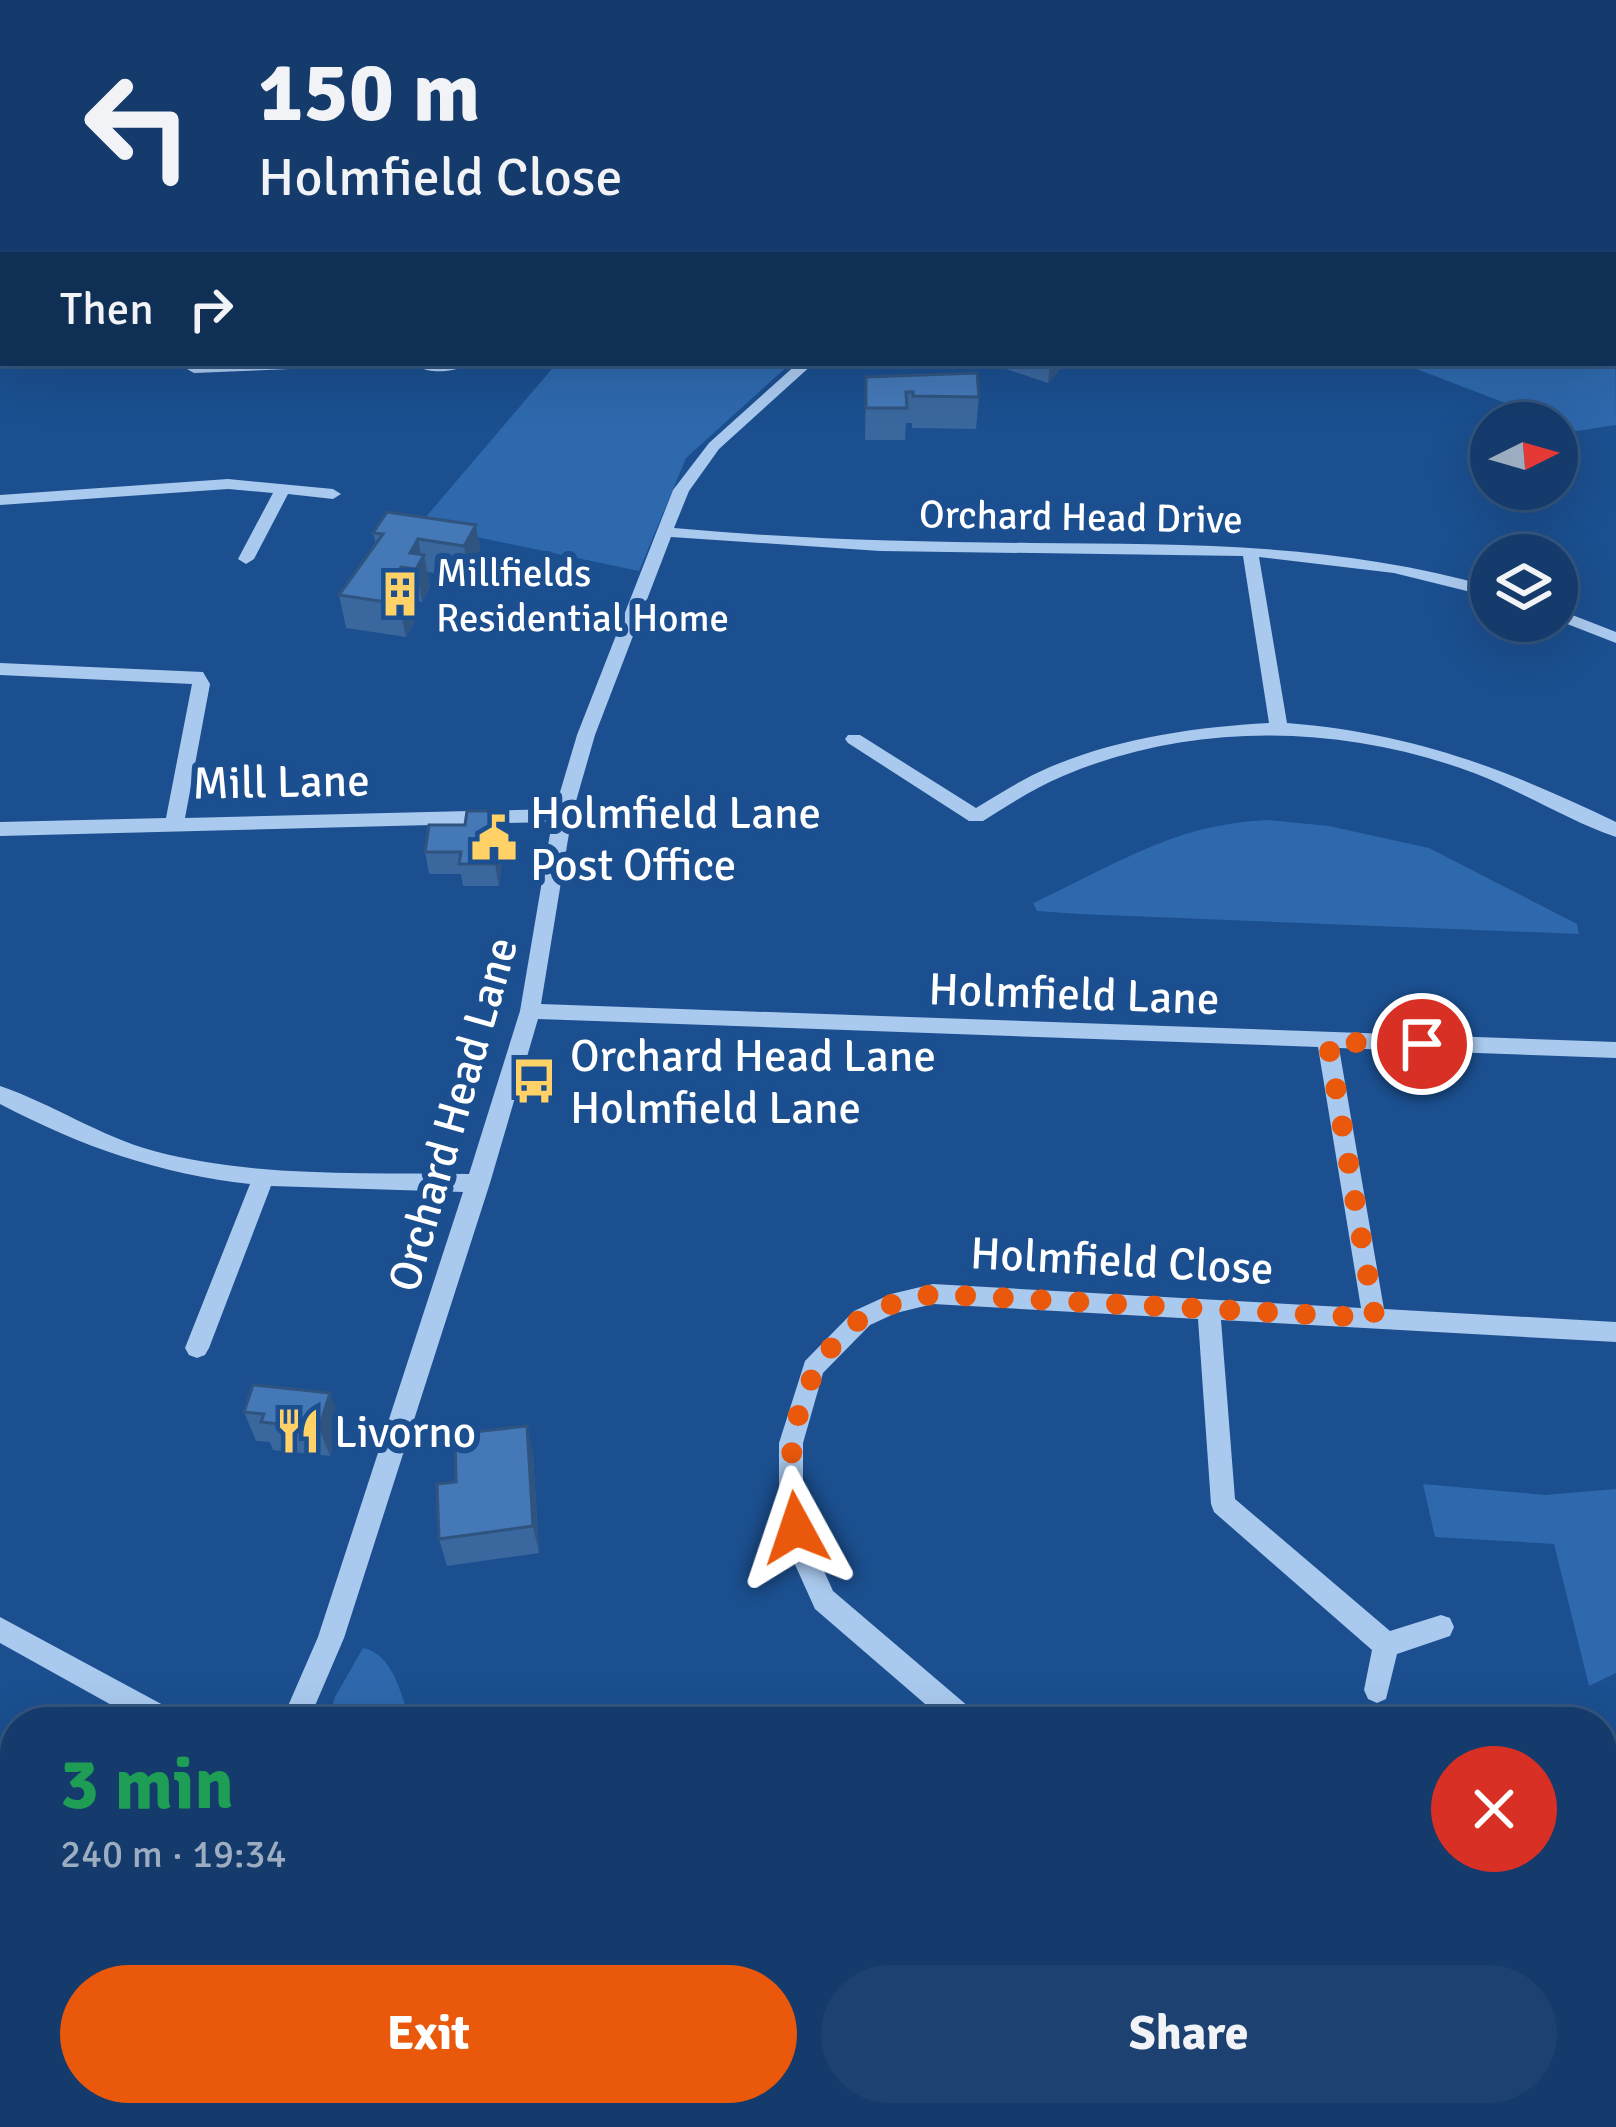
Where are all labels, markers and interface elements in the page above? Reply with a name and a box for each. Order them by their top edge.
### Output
text: 150 m [258,41,480,145]
icon: left [60,48,216,204]
text: Holmfield Close [258,144,622,211]
icon: right [178,276,244,342]
text: Then [60,282,154,337]
north arrow [1470,402,1578,510]
map controls [1470,402,1578,642]
street label: Orchard Head Drive [919,490,1243,544]
button: layers [1470,534,1578,642]
place label: Millfields Residential Home [436,549,729,642]
building icon: Millfields Residential Home [375,569,425,619]
street label: Mill Lane [192,753,370,812]
place label: Holmfield Lane Post Office [530,786,821,893]
public building icon: Holmfield Lane Post Office [469,813,519,863]
street label: Orchard Head Lane [377,931,530,1298]
street label: Holmfield Lane [928,962,1220,1027]
pin [1371,993,1473,1095]
icon: arrive [1389,1011,1455,1077]
place label: Orchard Head Lane Holmfield Lane [570,1029,936,1136]
bus stop icon: Orchard Head Lane Holmfield Lane [509,1056,559,1106]
street label: Holmfield Close [969,1226,1275,1297]
place label: Livorno [334,1405,476,1460]
restaurant icon: Livorno [273,1406,323,1456]
position arrow [733,1465,859,1591]
text: 3 min [60,1740,234,1829]
button: close [1431,1746,1557,1872]
text: 240 m · 19:34 [60,1830,287,1878]
button: Exit [60,1965,797,2103]
button: Share [821,1965,1557,2103]

